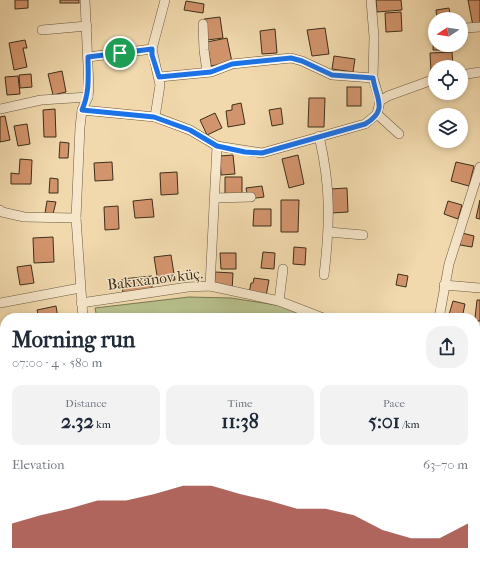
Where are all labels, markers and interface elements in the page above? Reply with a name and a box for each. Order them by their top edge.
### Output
north arrow [428,12,468,52]
map controls [428,12,468,148]
pin [103,36,137,70]
icon: arrive [109,42,131,64]
button: locate [428,60,468,100]
button: layers [428,108,468,148]
street label: Bakıxanov küç. [106,264,204,294]
button: share [426,326,468,368]
text: Morning run [12,327,135,353]
text: 07:00 · 4 × 580 m [12,355,102,370]
text: Distance [65,397,107,410]
text: Time [228,397,253,410]
text: Pace [383,397,405,410]
text: 2.32 [61,410,94,433]
text: 11:38 [221,410,259,433]
text: 5:01 [368,410,400,433]
text: km [94,418,111,431]
text: /km [400,418,420,431]
text: Elevation [12,457,65,472]
text: 63–70 m [423,457,468,472]

